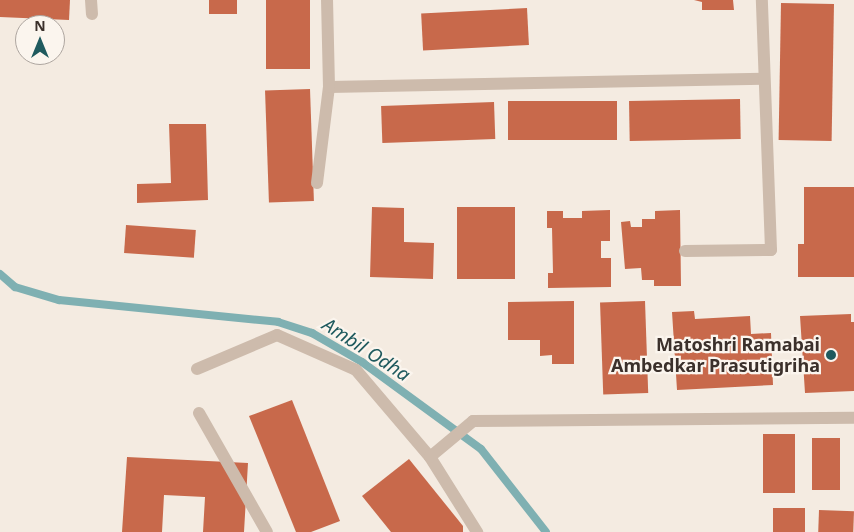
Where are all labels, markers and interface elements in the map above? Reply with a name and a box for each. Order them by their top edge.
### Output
north arrow [15,15,65,65]
text: N [34,16,46,35]
water label: Ambil Odha [318,313,414,387]
place label: Matoshri Ramabai Ambedkar Prasutigriha [611,334,820,376]
marker: Matoshri Ramabai Ambedkar Prasutigriha [824,348,838,362]

